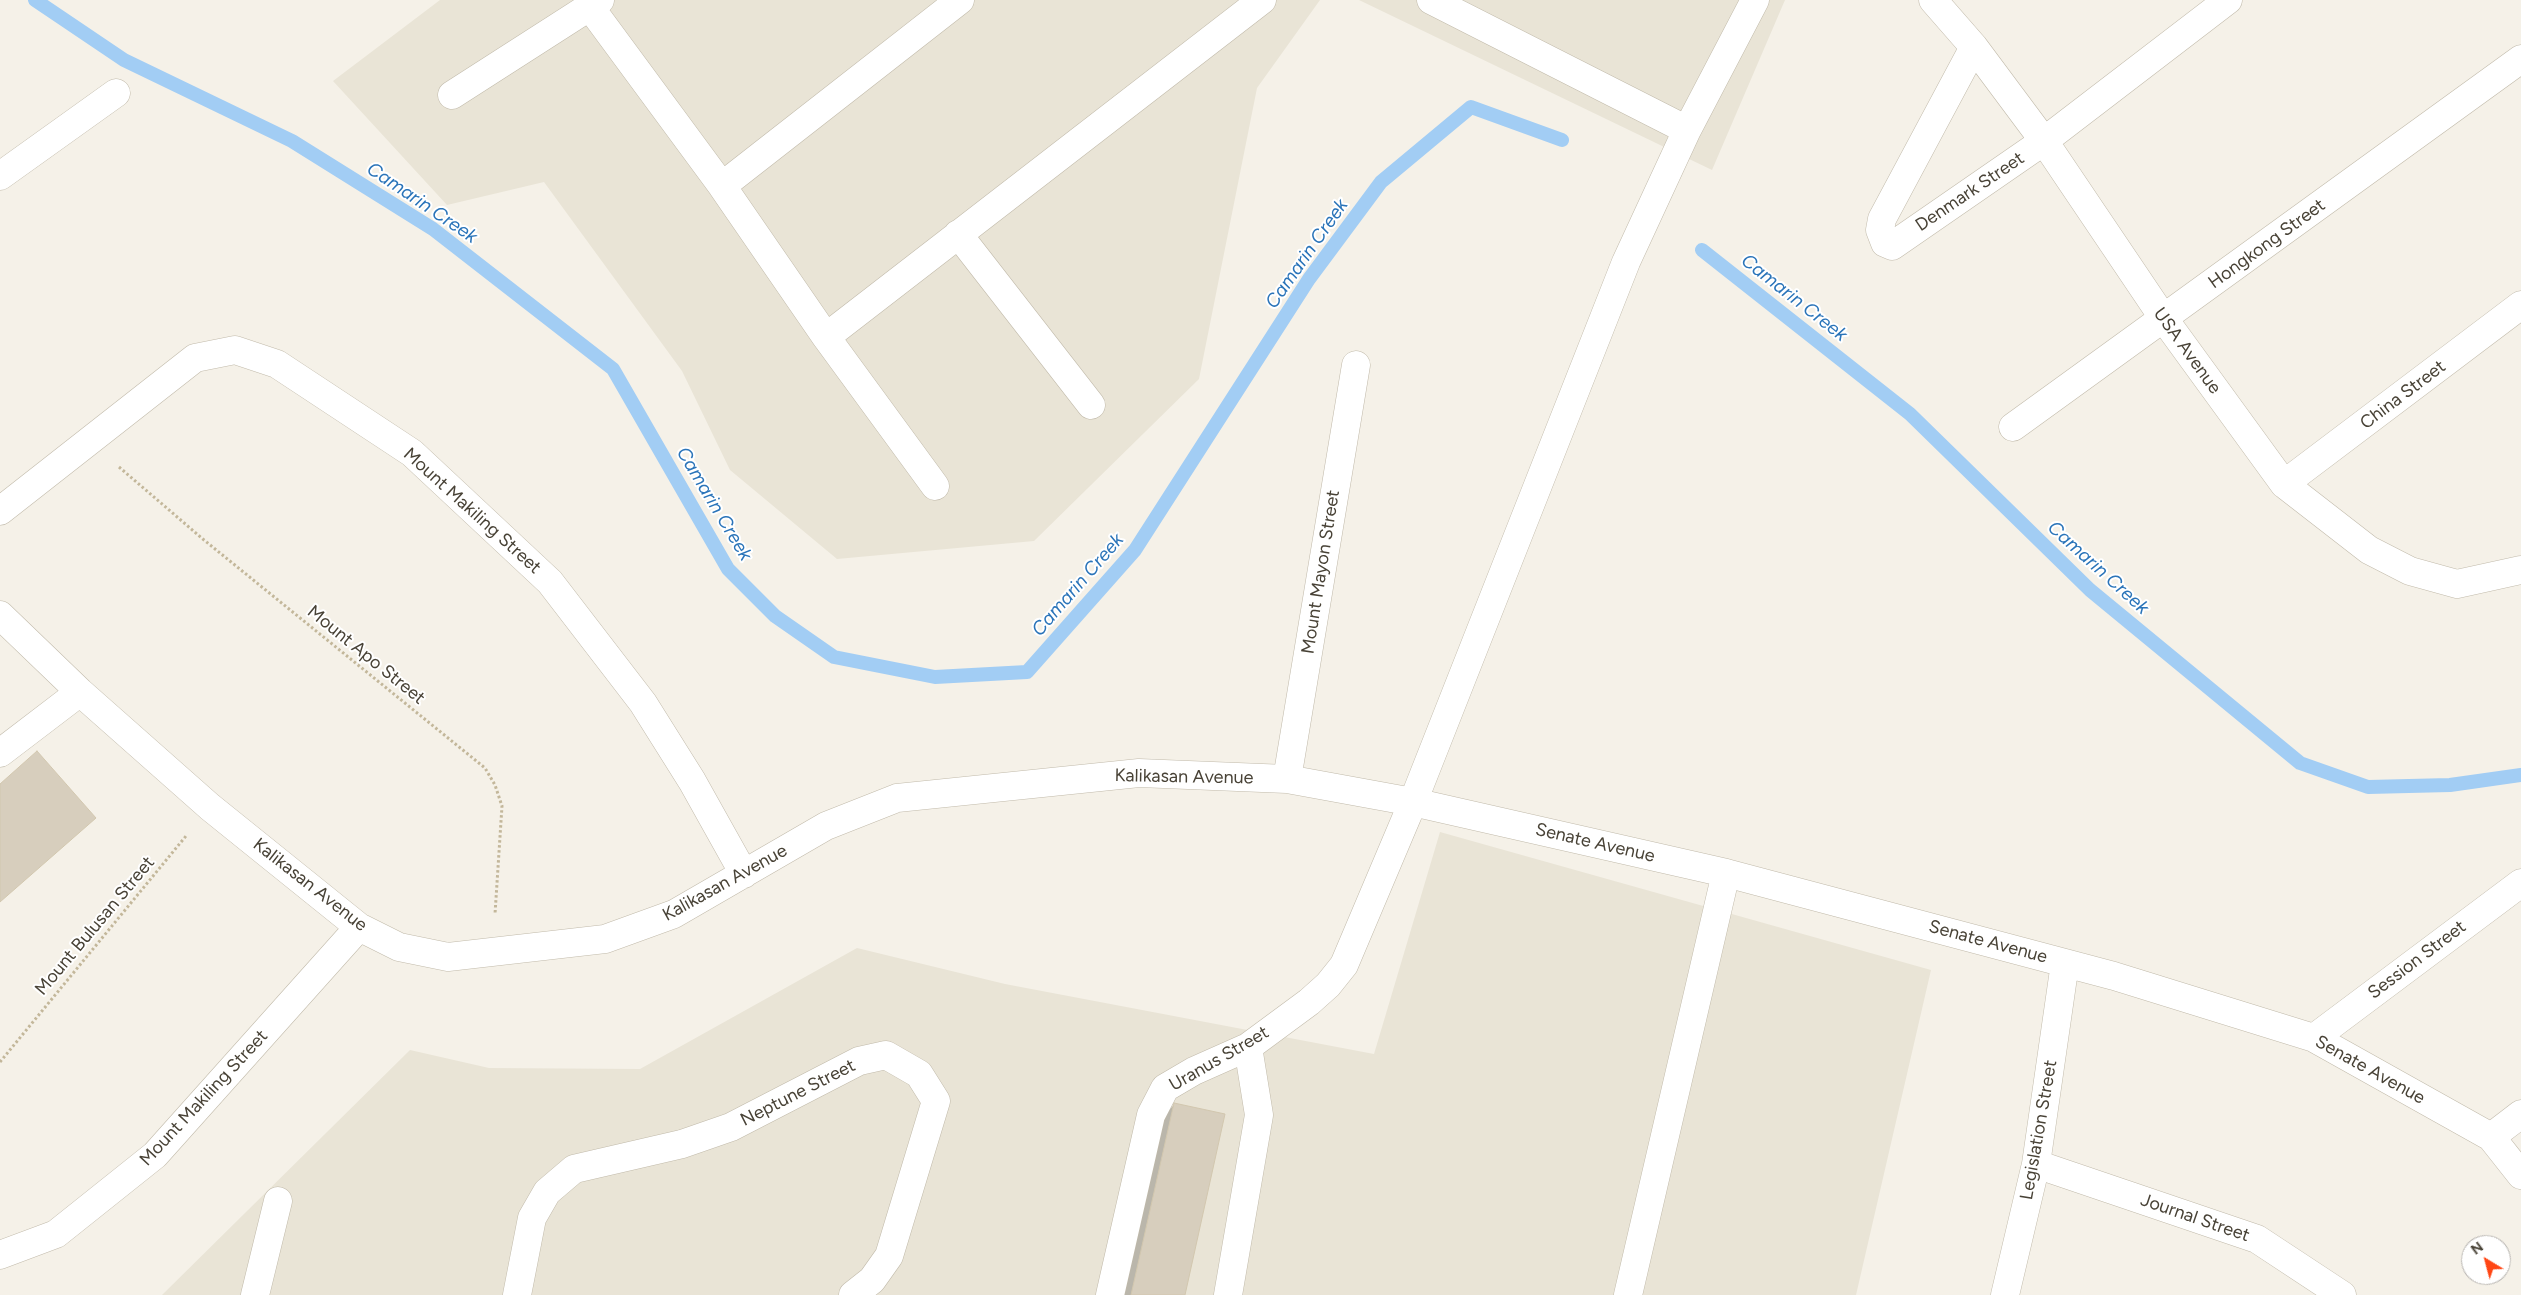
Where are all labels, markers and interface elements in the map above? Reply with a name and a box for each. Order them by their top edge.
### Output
street label: Denmark Street [1912,148,2028,236]
water label: Camarin Creek [362,158,482,248]
street label: Hongkong Street [2204,194,2330,294]
water label: Camarin Creek [1261,195,1353,313]
water label: Camarin Creek [1736,249,1852,347]
street label: USA Avenue [2148,304,2226,398]
street label: China Street [2356,356,2450,434]
street label: Mount Makiling Street [399,443,545,579]
water label: Camarin Creek [671,443,757,565]
street label: Mount Mayon Street [1297,488,1345,656]
water label: Camarin Creek [2043,517,2153,619]
water label: Camarin Creek [1027,529,1129,641]
street label: Mount Apo Street [303,601,429,709]
street label: Kalikasan Avenue [1114,765,1254,789]
street label: Senate Avenue [1533,819,1657,867]
street label: Kalikasan Avenue [249,834,371,936]
street label: Kalikasan Avenue [659,840,791,926]
street label: Mount Bulusan Street [31,852,159,1000]
street label: Senate Avenue [1926,916,2050,968]
street label: Session Street [2364,916,2470,1004]
street label: Uranus Street [1165,1022,1273,1096]
street label: Mount Makiling Street [135,1026,273,1170]
street label: Senate Avenue [2311,1031,2429,1109]
street label: Neptune Street [737,1055,859,1131]
street label: Legislation Street [2016,1058,2062,1202]
street label: Journal Street [2138,1189,2252,1247]
north arrow [2461,1235,2511,1285]
text: N [2468,1238,2487,1258]

